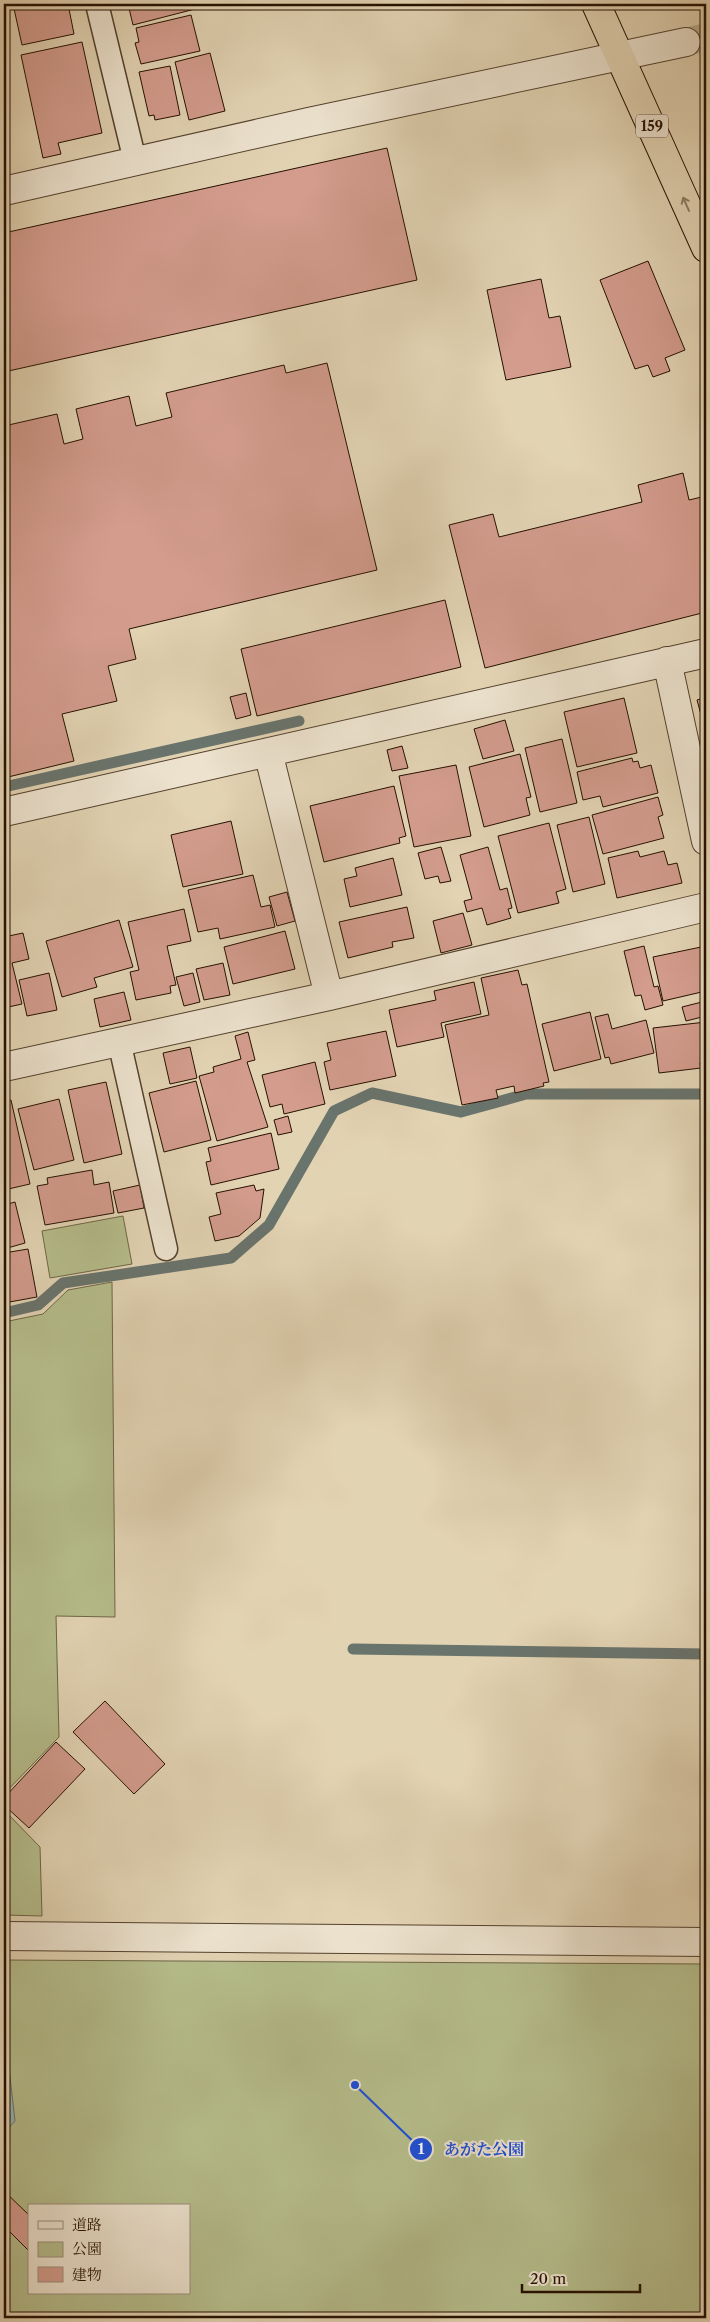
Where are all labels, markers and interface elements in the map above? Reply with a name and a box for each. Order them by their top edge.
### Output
road number: 159 [636,114,668,138]
one-way arrow [681,197,691,212]
callout: あがた公園 [409,2134,534,2165]
text: 1 [418,2139,425,2158]
text: あがた公園 [444,2139,524,2159]
legend [28,2204,190,2294]
text: 道路 [72,2215,102,2234]
text: 公園 [72,2239,102,2258]
scale bar [522,2262,640,2294]
text: 建物 [72,2265,102,2284]
text: 20 m [530,2269,566,2288]

